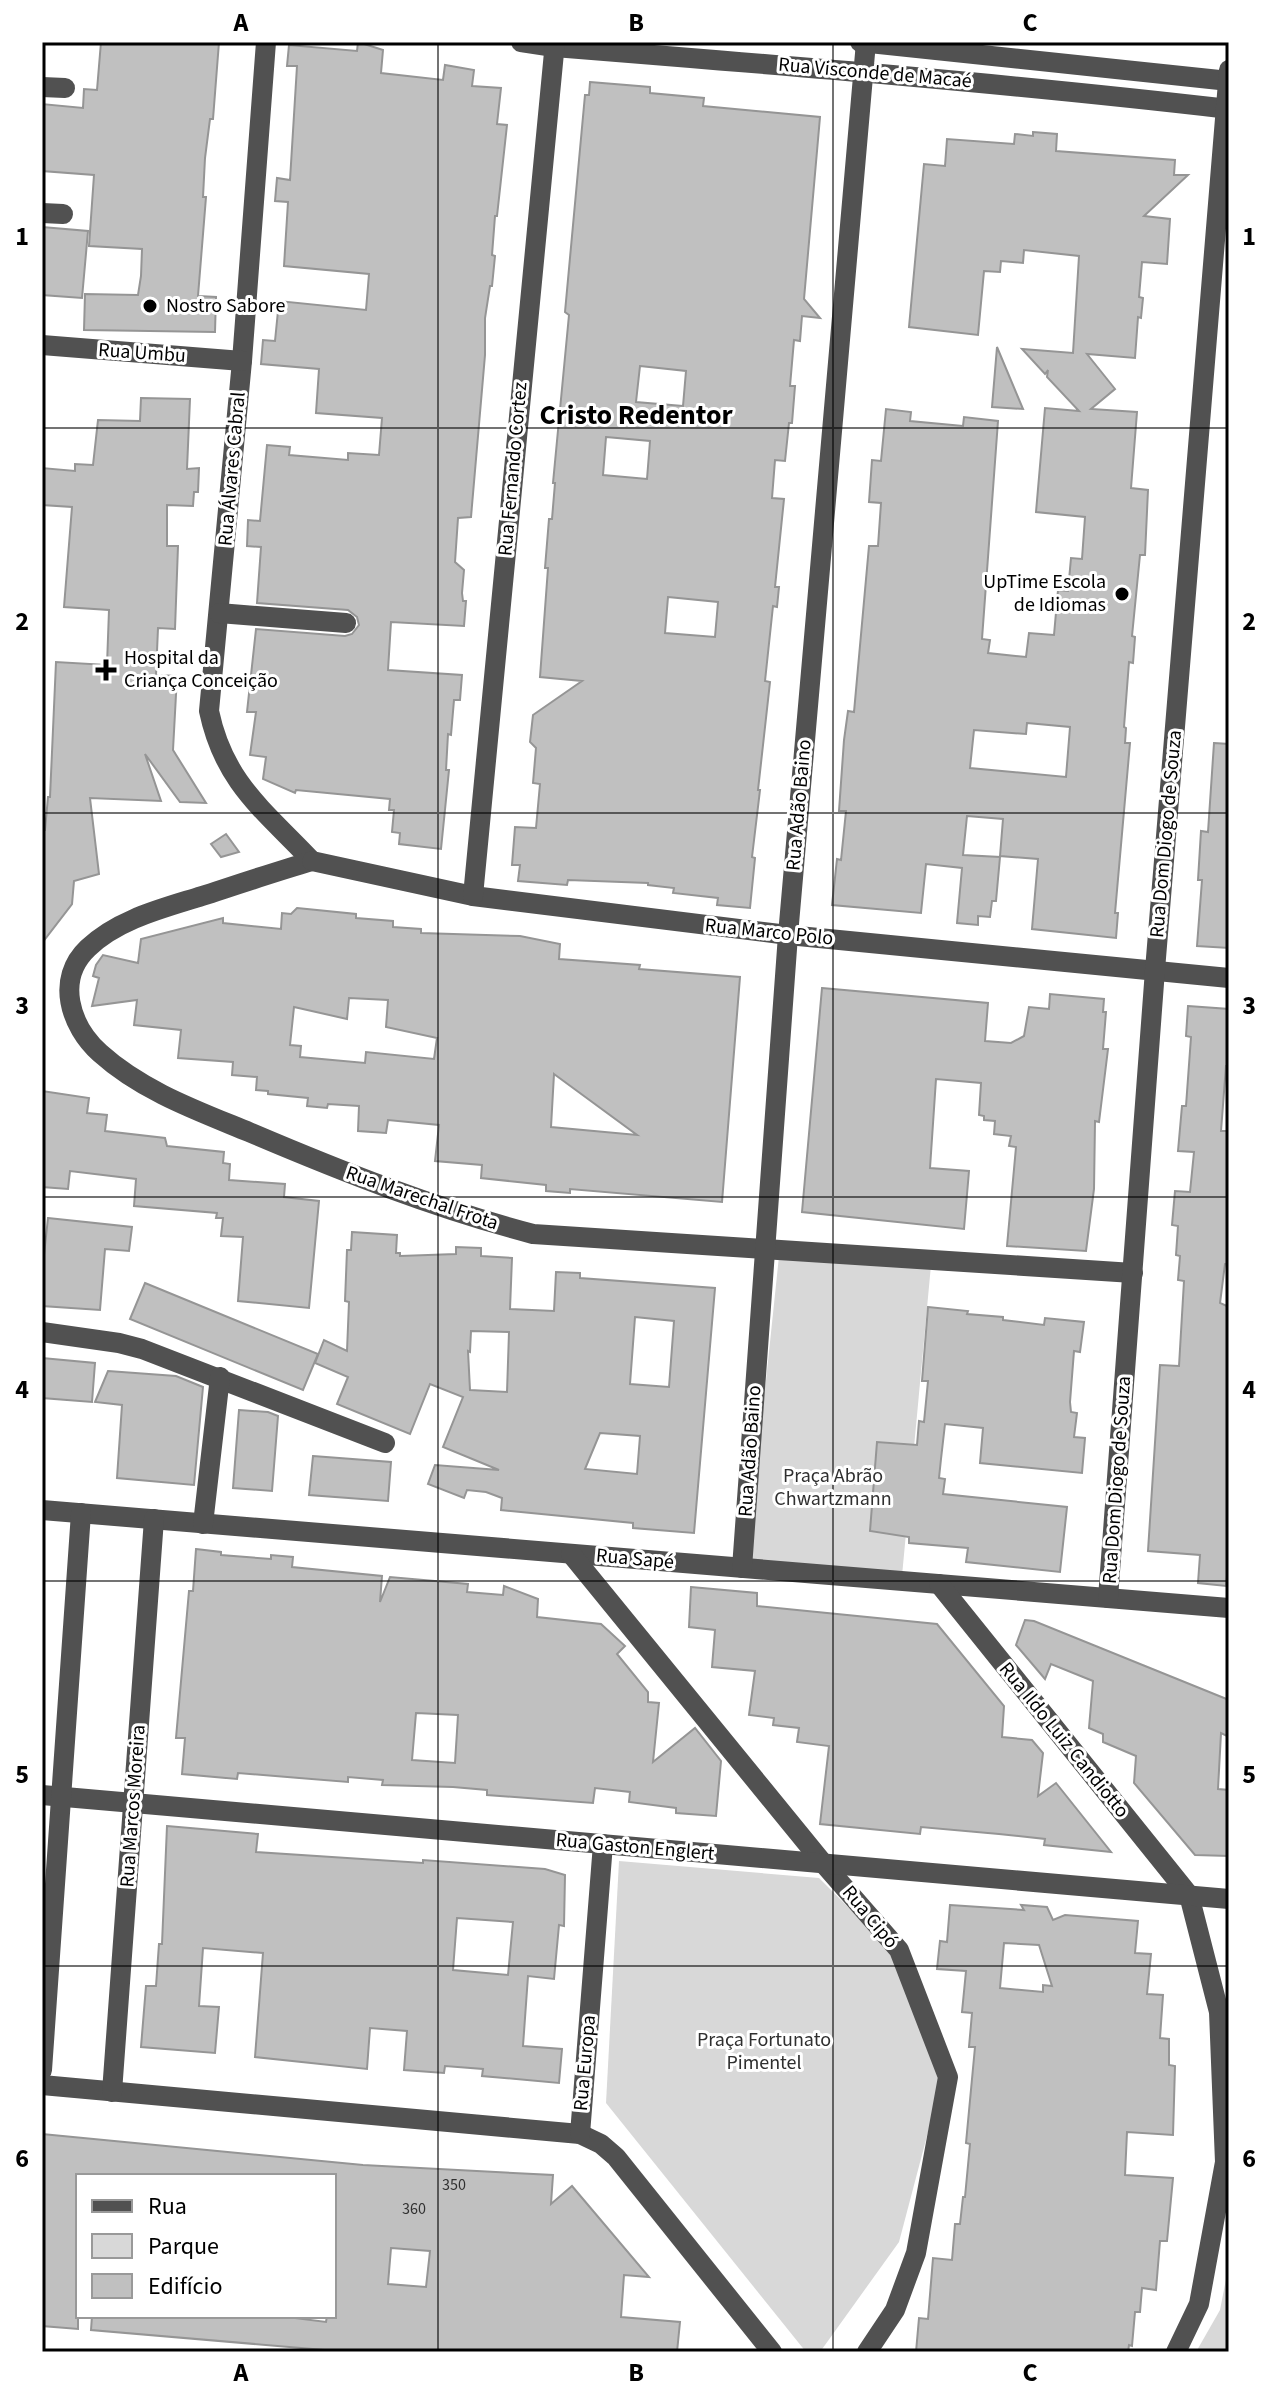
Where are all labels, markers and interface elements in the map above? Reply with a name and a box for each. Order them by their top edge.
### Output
text: A [233,4,250,41]
text: B [628,4,644,41]
text: C [1022,4,1038,41]
street label: Rua Visconde de Macaé [777,51,973,95]
text: 1 [15,218,29,255]
text: 1 [1242,218,1256,255]
place label: Nostro Sabore [166,292,285,320]
marker: Nostro Sabore [141,297,159,315]
street label: Rua Umbu [97,336,187,370]
street label: Rua Fernando Cortez [491,381,535,557]
street label: Rua Álvares Cabral [211,391,253,547]
district label: Cristo Redentor [539,395,733,435]
place label: UpTime Escola de Idiomas [983,568,1106,619]
marker: UpTime Escola de Idiomas [1113,585,1131,603]
text: 2 [15,603,29,640]
text: 2 [1242,603,1256,640]
place label: Hospital da Criança Conceição [124,644,278,695]
marker: Hospital da Criança Conceição [95,659,117,681]
street label: Rua Dom Diogo de Souza [1143,729,1189,939]
street label: Rua Adão Baino [779,738,819,872]
street label: Rua Marco Polo [703,911,835,953]
text: 3 [15,987,29,1024]
text: 3 [1242,987,1256,1024]
street label: Rua Marechal Frota [342,1159,502,1237]
text: 4 [15,1371,29,1408]
text: 4 [1242,1371,1256,1408]
street label: Rua Dom Diogo de Souza [1096,1375,1138,1585]
street label: Rua Adão Baino [731,1384,769,1518]
park label: Praça Abrão Chwartzmann [774,1462,892,1513]
street label: Rua Sapé [595,1542,675,1576]
street label: Rua Ildo Luiz Candiotto [992,1656,1136,1824]
street label: Rua Marcos Moreira [113,1724,153,1888]
text: 5 [15,1756,29,1793]
text: 5 [1242,1756,1256,1793]
street label: Rua Gaston Englert [554,1826,716,1868]
street label: Rua Cipó [835,1879,905,1955]
street label: Rua Europa [567,2014,603,2112]
park label: Praça Fortunato Pimentel [697,2026,831,2077]
text: 6 [15,2140,29,2177]
text: 6 [1242,2140,1256,2177]
legend [76,2174,336,2318]
house number: 350 [442,2174,466,2196]
text: Rua [148,2189,187,2224]
house number: 360 [402,2198,426,2220]
text: Parque [148,2229,219,2264]
text: Edifício [148,2269,222,2304]
text: A [233,2354,250,2391]
text: B [628,2354,644,2391]
text: C [1022,2354,1038,2391]

